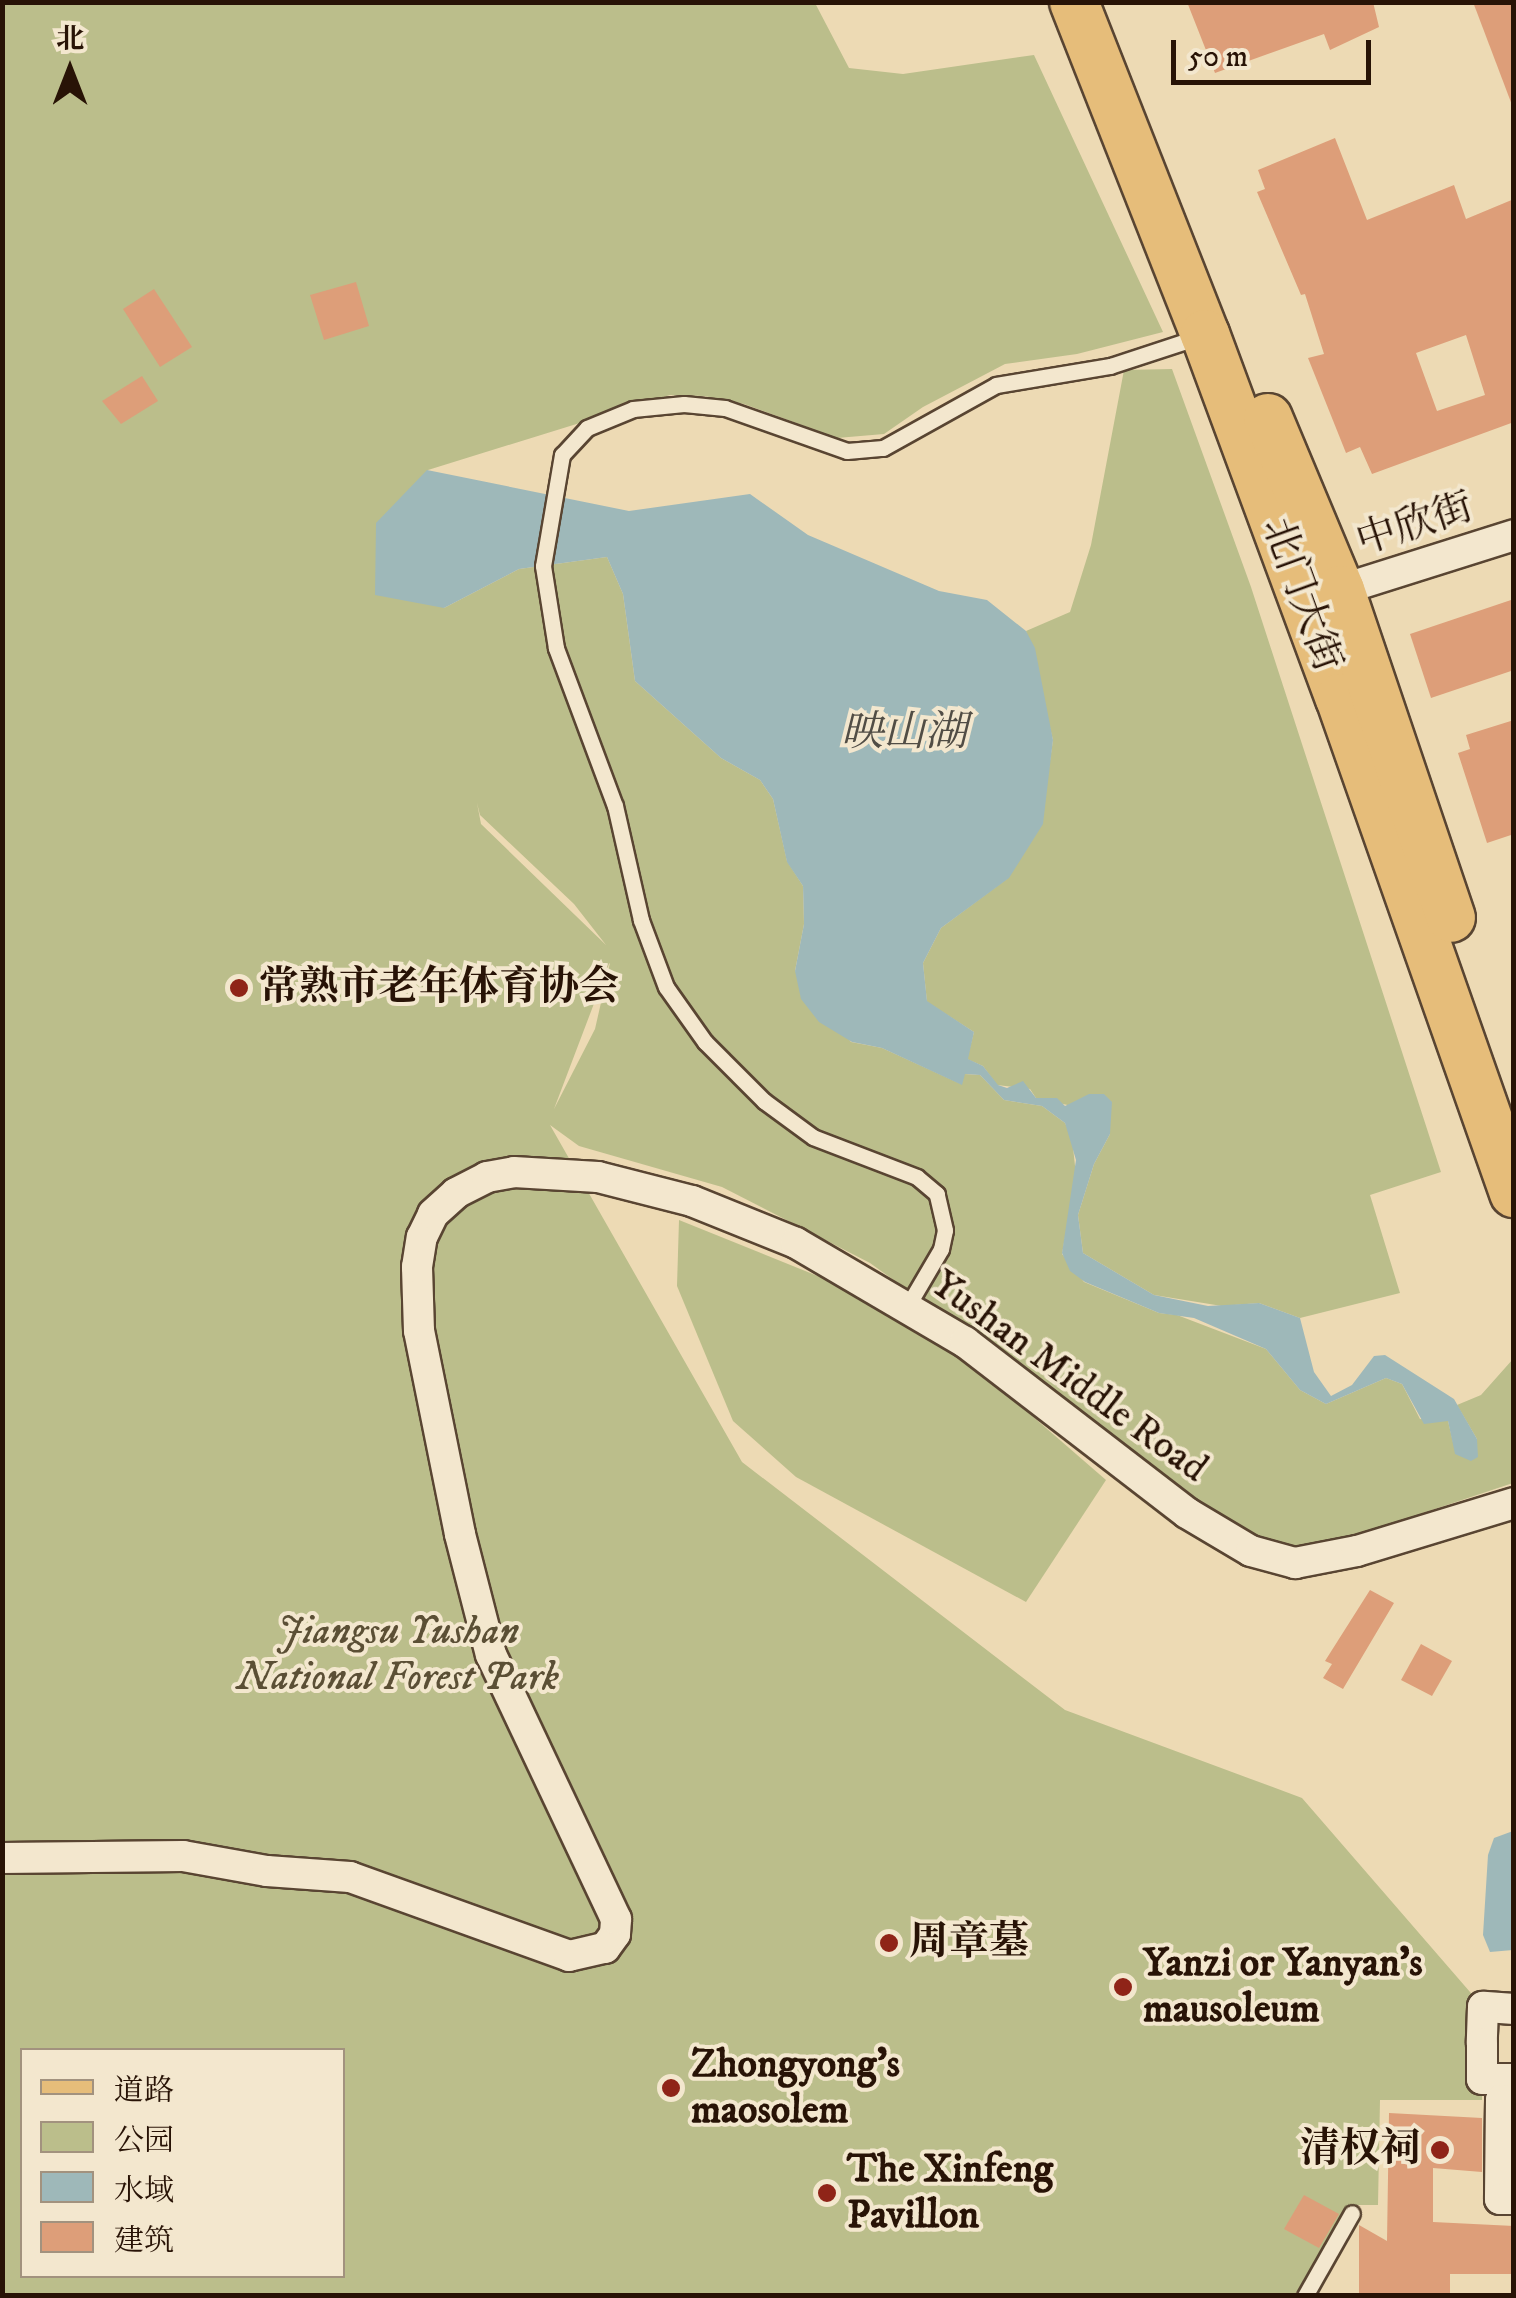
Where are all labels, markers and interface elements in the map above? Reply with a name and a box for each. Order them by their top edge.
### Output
north arrow [20,20,120,120]
scale bar [1176,20,1376,82]
text: 北 [56,22,84,57]
text: 50 m [1188,39,1248,76]
street label: 中欣街 [1351,484,1479,566]
street label: 北门大街 [1251,512,1351,678]
water label: 映山湖 [841,708,967,758]
place label: 常熟市老年体育协会 [259,964,619,1012]
marker: 常熟市老年体育协会 [228,977,250,999]
street label: Yushan Middle Road [922,1261,1216,1493]
park label: Jiangsu Yushan National Forest Park [237,1608,559,1702]
place label: 周章墓 [909,1919,1029,1967]
marker: 周章墓 [878,1932,900,1954]
place label: Yanzi or Yanyan's mausoleum [1143,1940,1423,2034]
marker: Yanzi or Yanyan's mausoleum [1112,1976,1134,1998]
place label: Zhongyong's maosolem [691,2041,900,2135]
legend [20,2048,345,2278]
text: 道路 [114,2073,174,2110]
marker: Zhongyong's maosolem [660,2077,682,2099]
text: 公园 [114,2123,174,2160]
place label: 清权祠 [1300,2126,1420,2174]
marker: 清权祠 [1429,2139,1451,2161]
place label: The Xinfeng Pavillon [847,2146,1053,2240]
text: 水域 [114,2173,174,2210]
marker: The Xinfeng Pavillon [816,2182,838,2204]
text: 建筑 [114,2223,174,2260]

